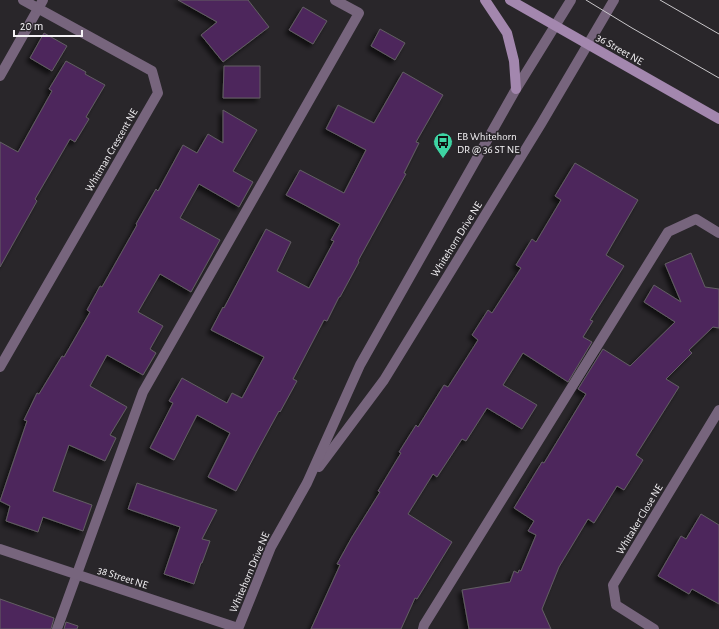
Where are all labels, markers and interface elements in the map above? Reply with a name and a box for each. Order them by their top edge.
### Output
scale bar [14,12,82,38]
text: 20 m [20,20,43,32]
street label: 36 Street NE [594,32,646,68]
street label: Whitman Crescent NE [83,106,140,194]
bus stop icon: EB Whitehorn DR @ 36 ST NE [432,131,454,159]
place label: EB Whitehorn DR @ 36 ST NE [457,131,520,155]
street label: Whitehorn Drive NE [429,199,484,279]
street label: Whitaker Close NE [614,482,665,556]
street label: Whitehorn Drive NE [228,530,272,614]
street label: 38 Street NE [96,564,150,591]

